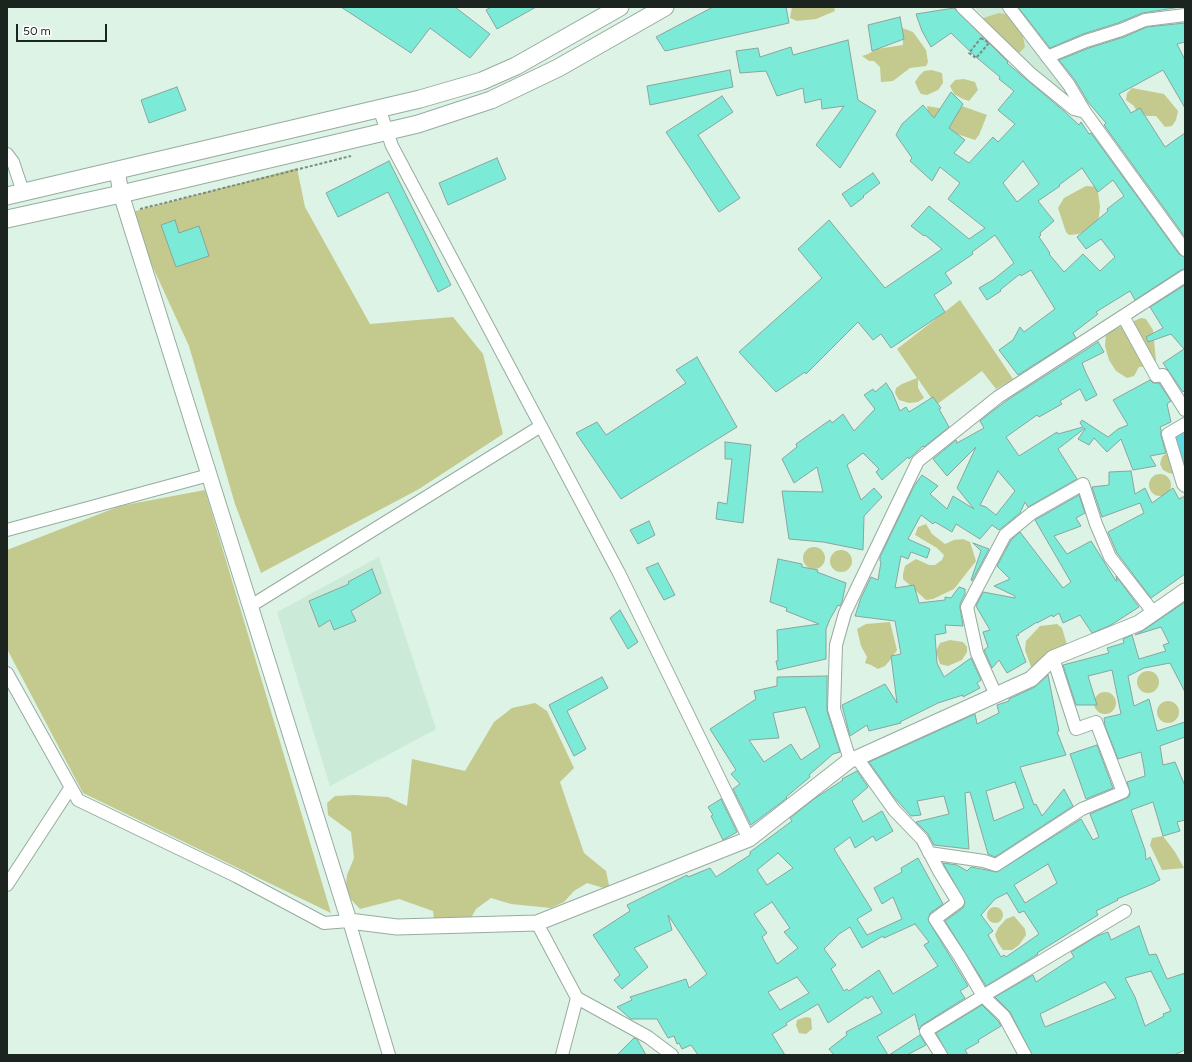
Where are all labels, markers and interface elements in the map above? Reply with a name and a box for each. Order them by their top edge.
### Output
scale bar [18,16,109,42]
text: 50 m [23,24,51,38]

